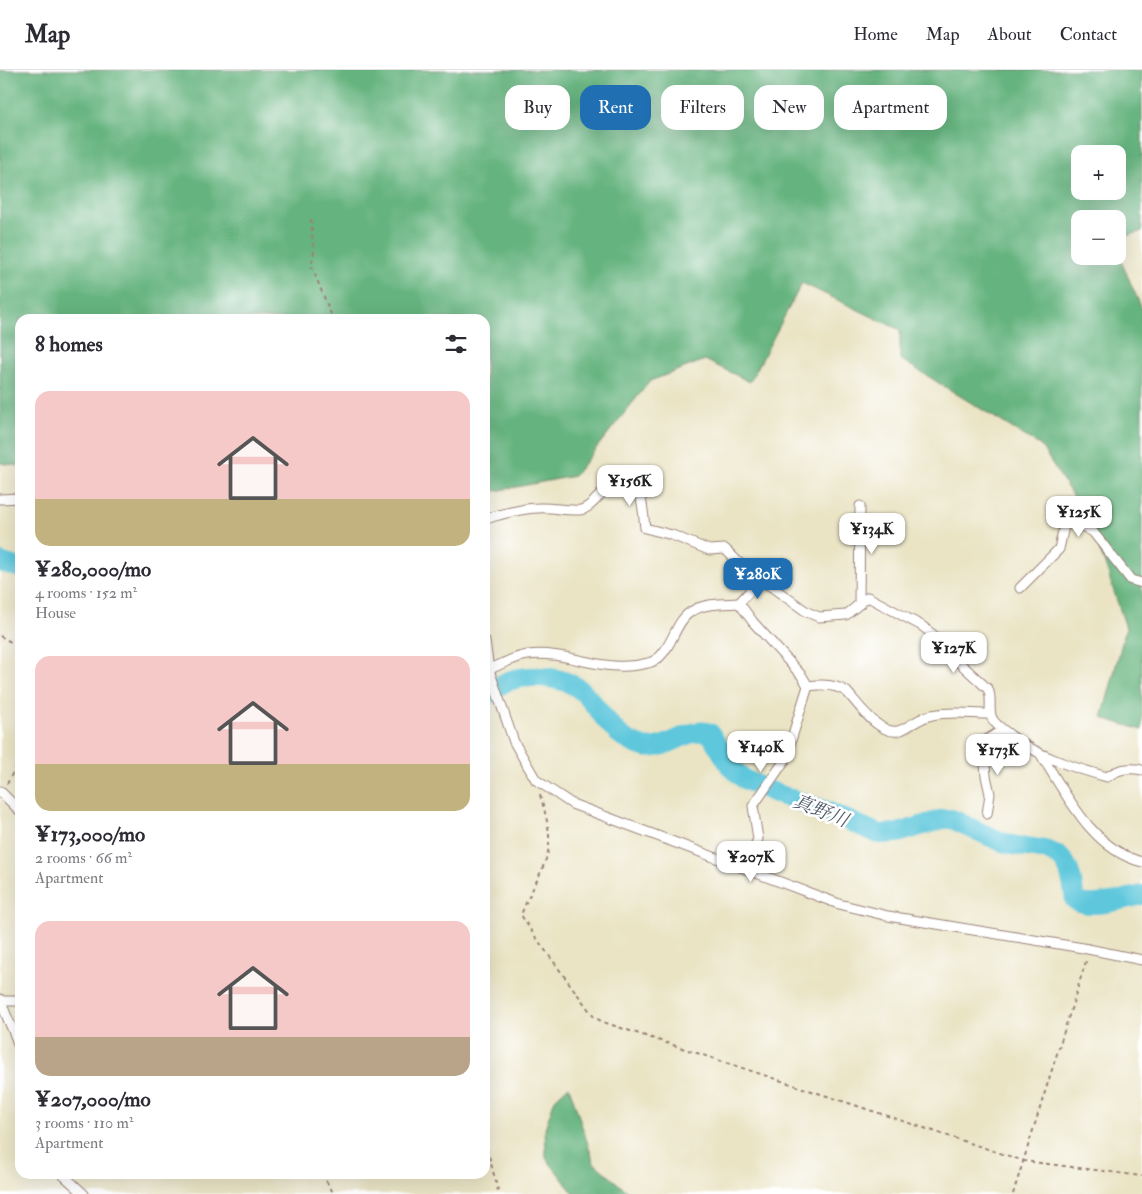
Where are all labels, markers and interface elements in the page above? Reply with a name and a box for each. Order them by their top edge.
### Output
text: Map [25,19,70,50]
text: Home [853,23,898,46]
text: Map [926,23,960,46]
text: About [988,23,1032,46]
text: Contact [1060,23,1117,46]
chip: Buy [505,85,570,130]
chip: Rent [580,85,651,130]
chip: Filters [661,85,744,130]
chip: New [754,85,824,130]
chip: Apartment [834,85,947,130]
map controls [1071,145,1126,265]
button: + [1071,145,1126,200]
button: − [1071,210,1126,265]
icon: filters [442,330,470,358]
text: 8 homes [35,331,103,358]
icon: home [208,423,298,513]
pin: ¥156K [595,464,665,507]
text: ¥156K [608,471,652,491]
pin: ¥125K [1044,496,1114,538]
text: ¥125K [1057,502,1101,522]
pin: ¥134K [837,512,907,555]
text: ¥134K [850,519,894,539]
text: ¥280,000/mo [35,556,151,583]
pin: ¥280K [723,558,793,600]
text: ¥280K [734,564,782,584]
text: 4 rooms · 152 m² [35,583,137,603]
text: House [35,603,76,623]
pin: ¥127K [919,632,989,674]
text: ¥127K [932,638,976,658]
icon: home [208,688,298,778]
pin: ¥140K [726,730,796,773]
pin: ¥173K [963,734,1033,776]
text: ¥140K [738,737,784,757]
text: ¥173K [977,740,1019,760]
water label: 真野川 [790,789,853,833]
text: ¥173,000/mo [35,821,145,848]
pin: ¥207K [716,840,786,883]
text: ¥207K [728,847,774,867]
text: 2 rooms · 66 m² [35,848,132,868]
text: Apartment [35,868,103,888]
icon: home [208,953,298,1043]
text: ¥207,000/mo [35,1086,151,1113]
text: 3 rooms · 110 m² [35,1113,133,1133]
text: Apartment [35,1133,103,1153]

